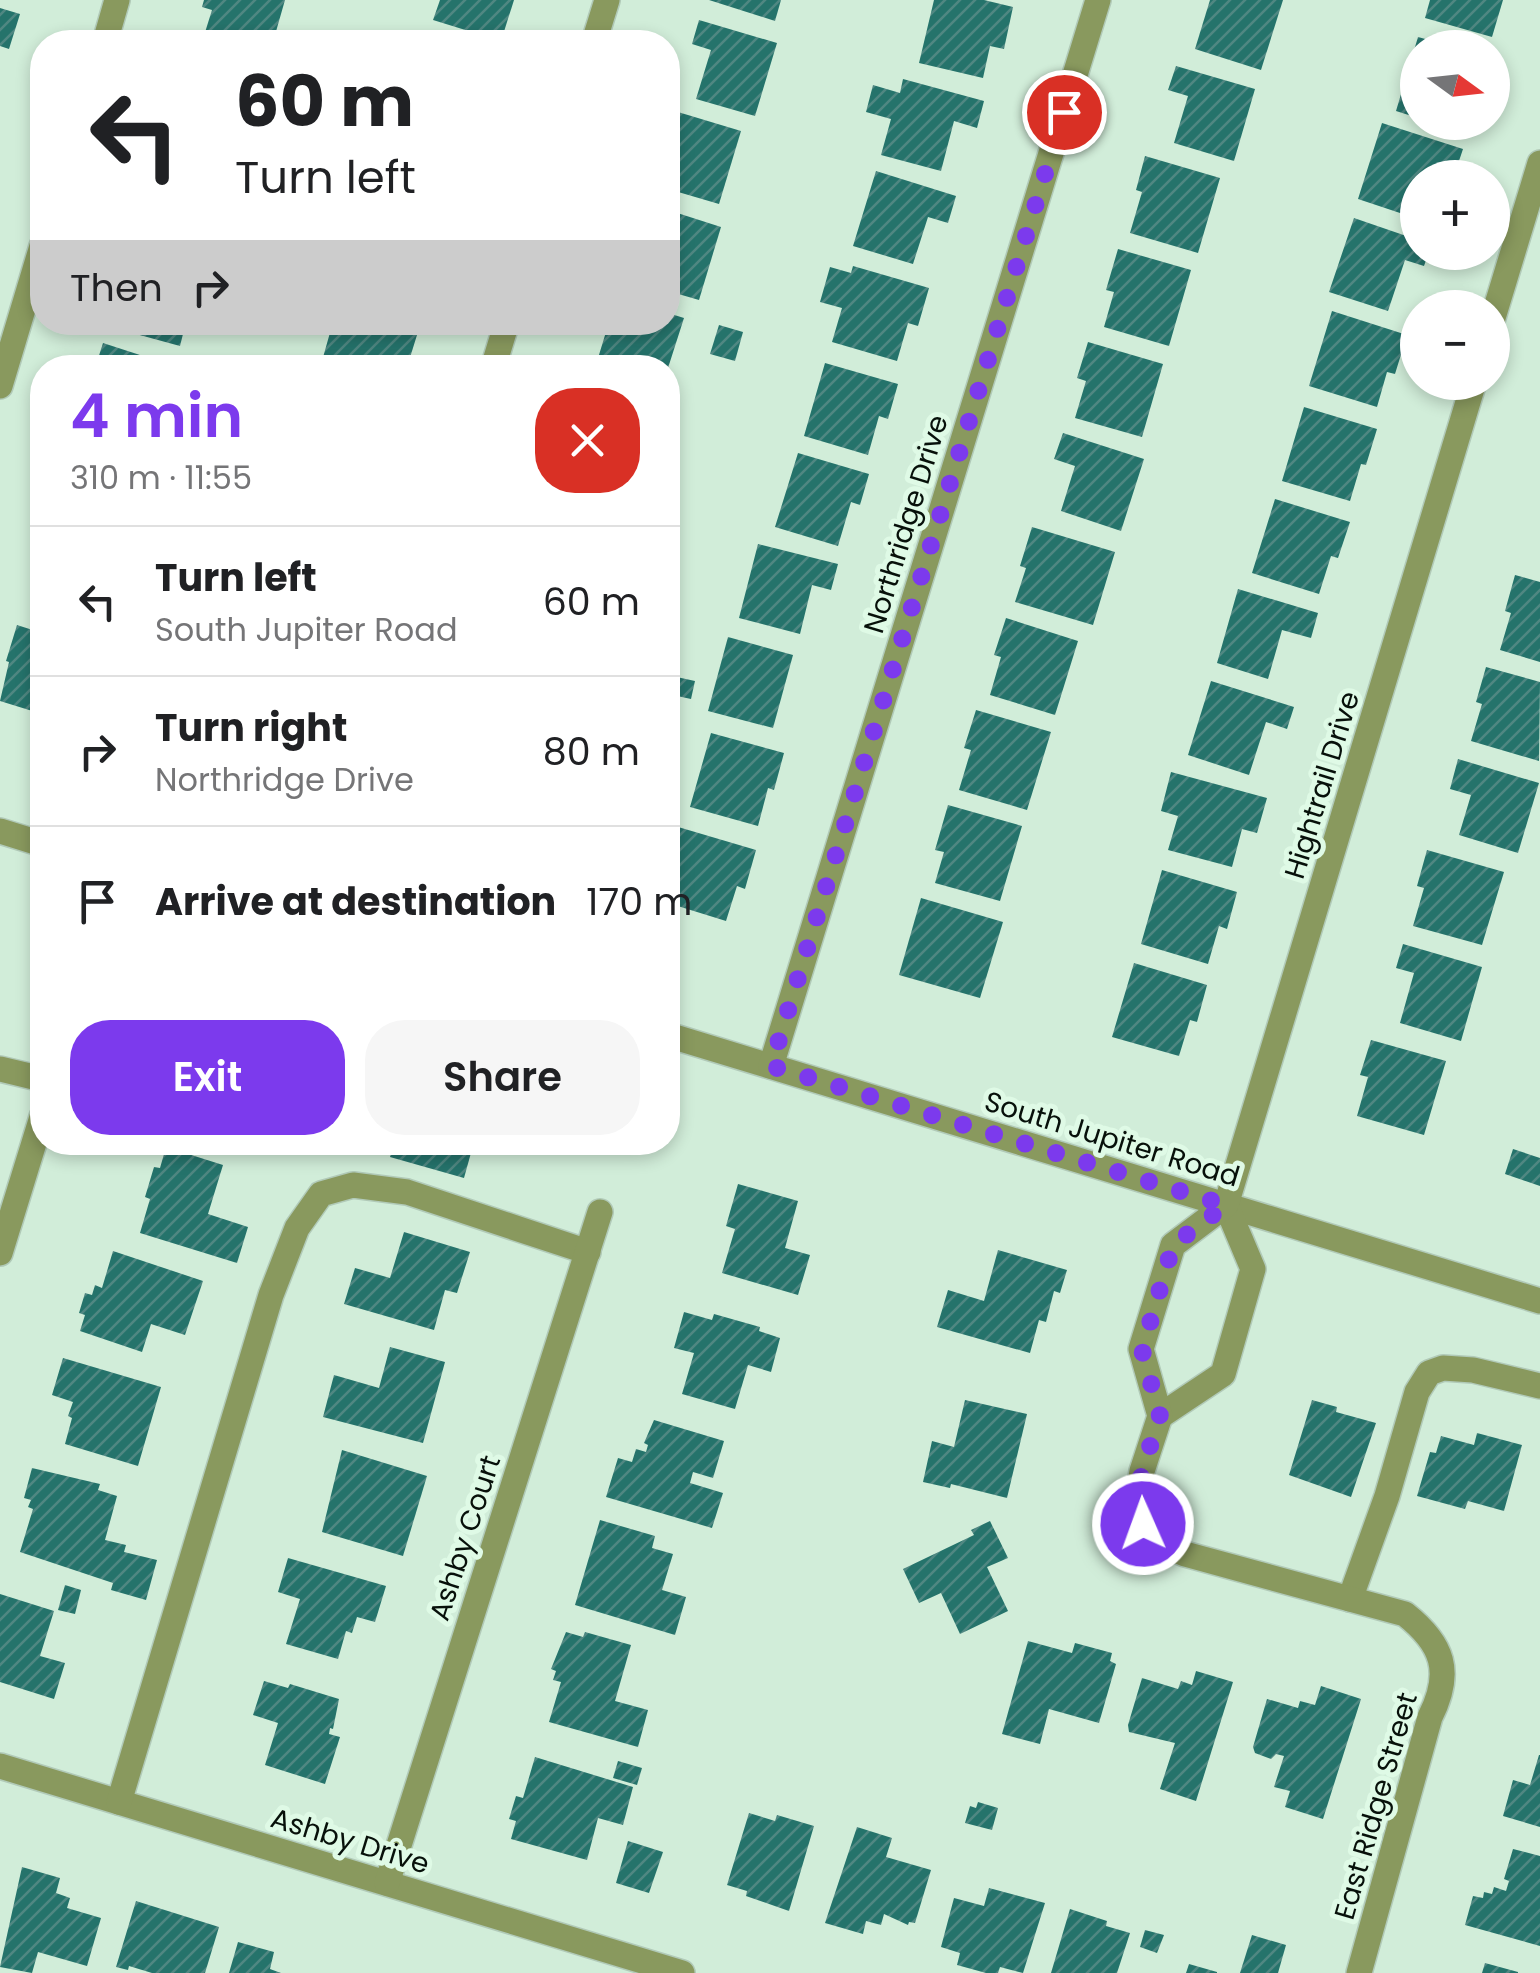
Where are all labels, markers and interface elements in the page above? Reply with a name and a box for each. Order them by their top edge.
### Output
north arrow [1400,30,1510,140]
map controls [1400,30,1510,400]
text: 60 m [235,52,414,151]
icon: left [70,70,200,200]
pin [1022,70,1107,155]
icon: arrive [1037,85,1092,140]
text: Turn left [235,146,416,209]
button: + [1400,160,1510,270]
icon: right [183,260,238,315]
text: Then [70,261,163,314]
button: − [1400,290,1510,400]
text: 4 min [70,374,243,458]
button: close [535,388,640,493]
street label: Northridge Drive [854,410,958,638]
text: 310 m · 11:55 [70,455,252,500]
text: Turn left [155,551,317,604]
icon: left [70,574,125,629]
text: 60 m [543,575,640,628]
text: South Jupiter Road [155,607,458,652]
street label: Hightrail Drive [1275,686,1369,884]
text: Turn right [155,701,347,754]
icon: right [70,724,125,779]
text: 80 m [543,725,640,778]
text: Northridge Drive [155,757,414,802]
icon: arrive [70,874,125,929]
text: Arrive at destination [155,875,556,928]
text: 170 m [586,875,692,928]
button: Exit [70,1020,345,1135]
button: Share [365,1020,640,1135]
street label: South Jupiter Road [980,1082,1244,1196]
street label: Ashby Court [420,1450,510,1626]
position arrow [1091,1472,1195,1576]
street label: East Ridge Street [1325,1688,1427,1924]
street label: Ashby Drive [266,1798,434,1884]

